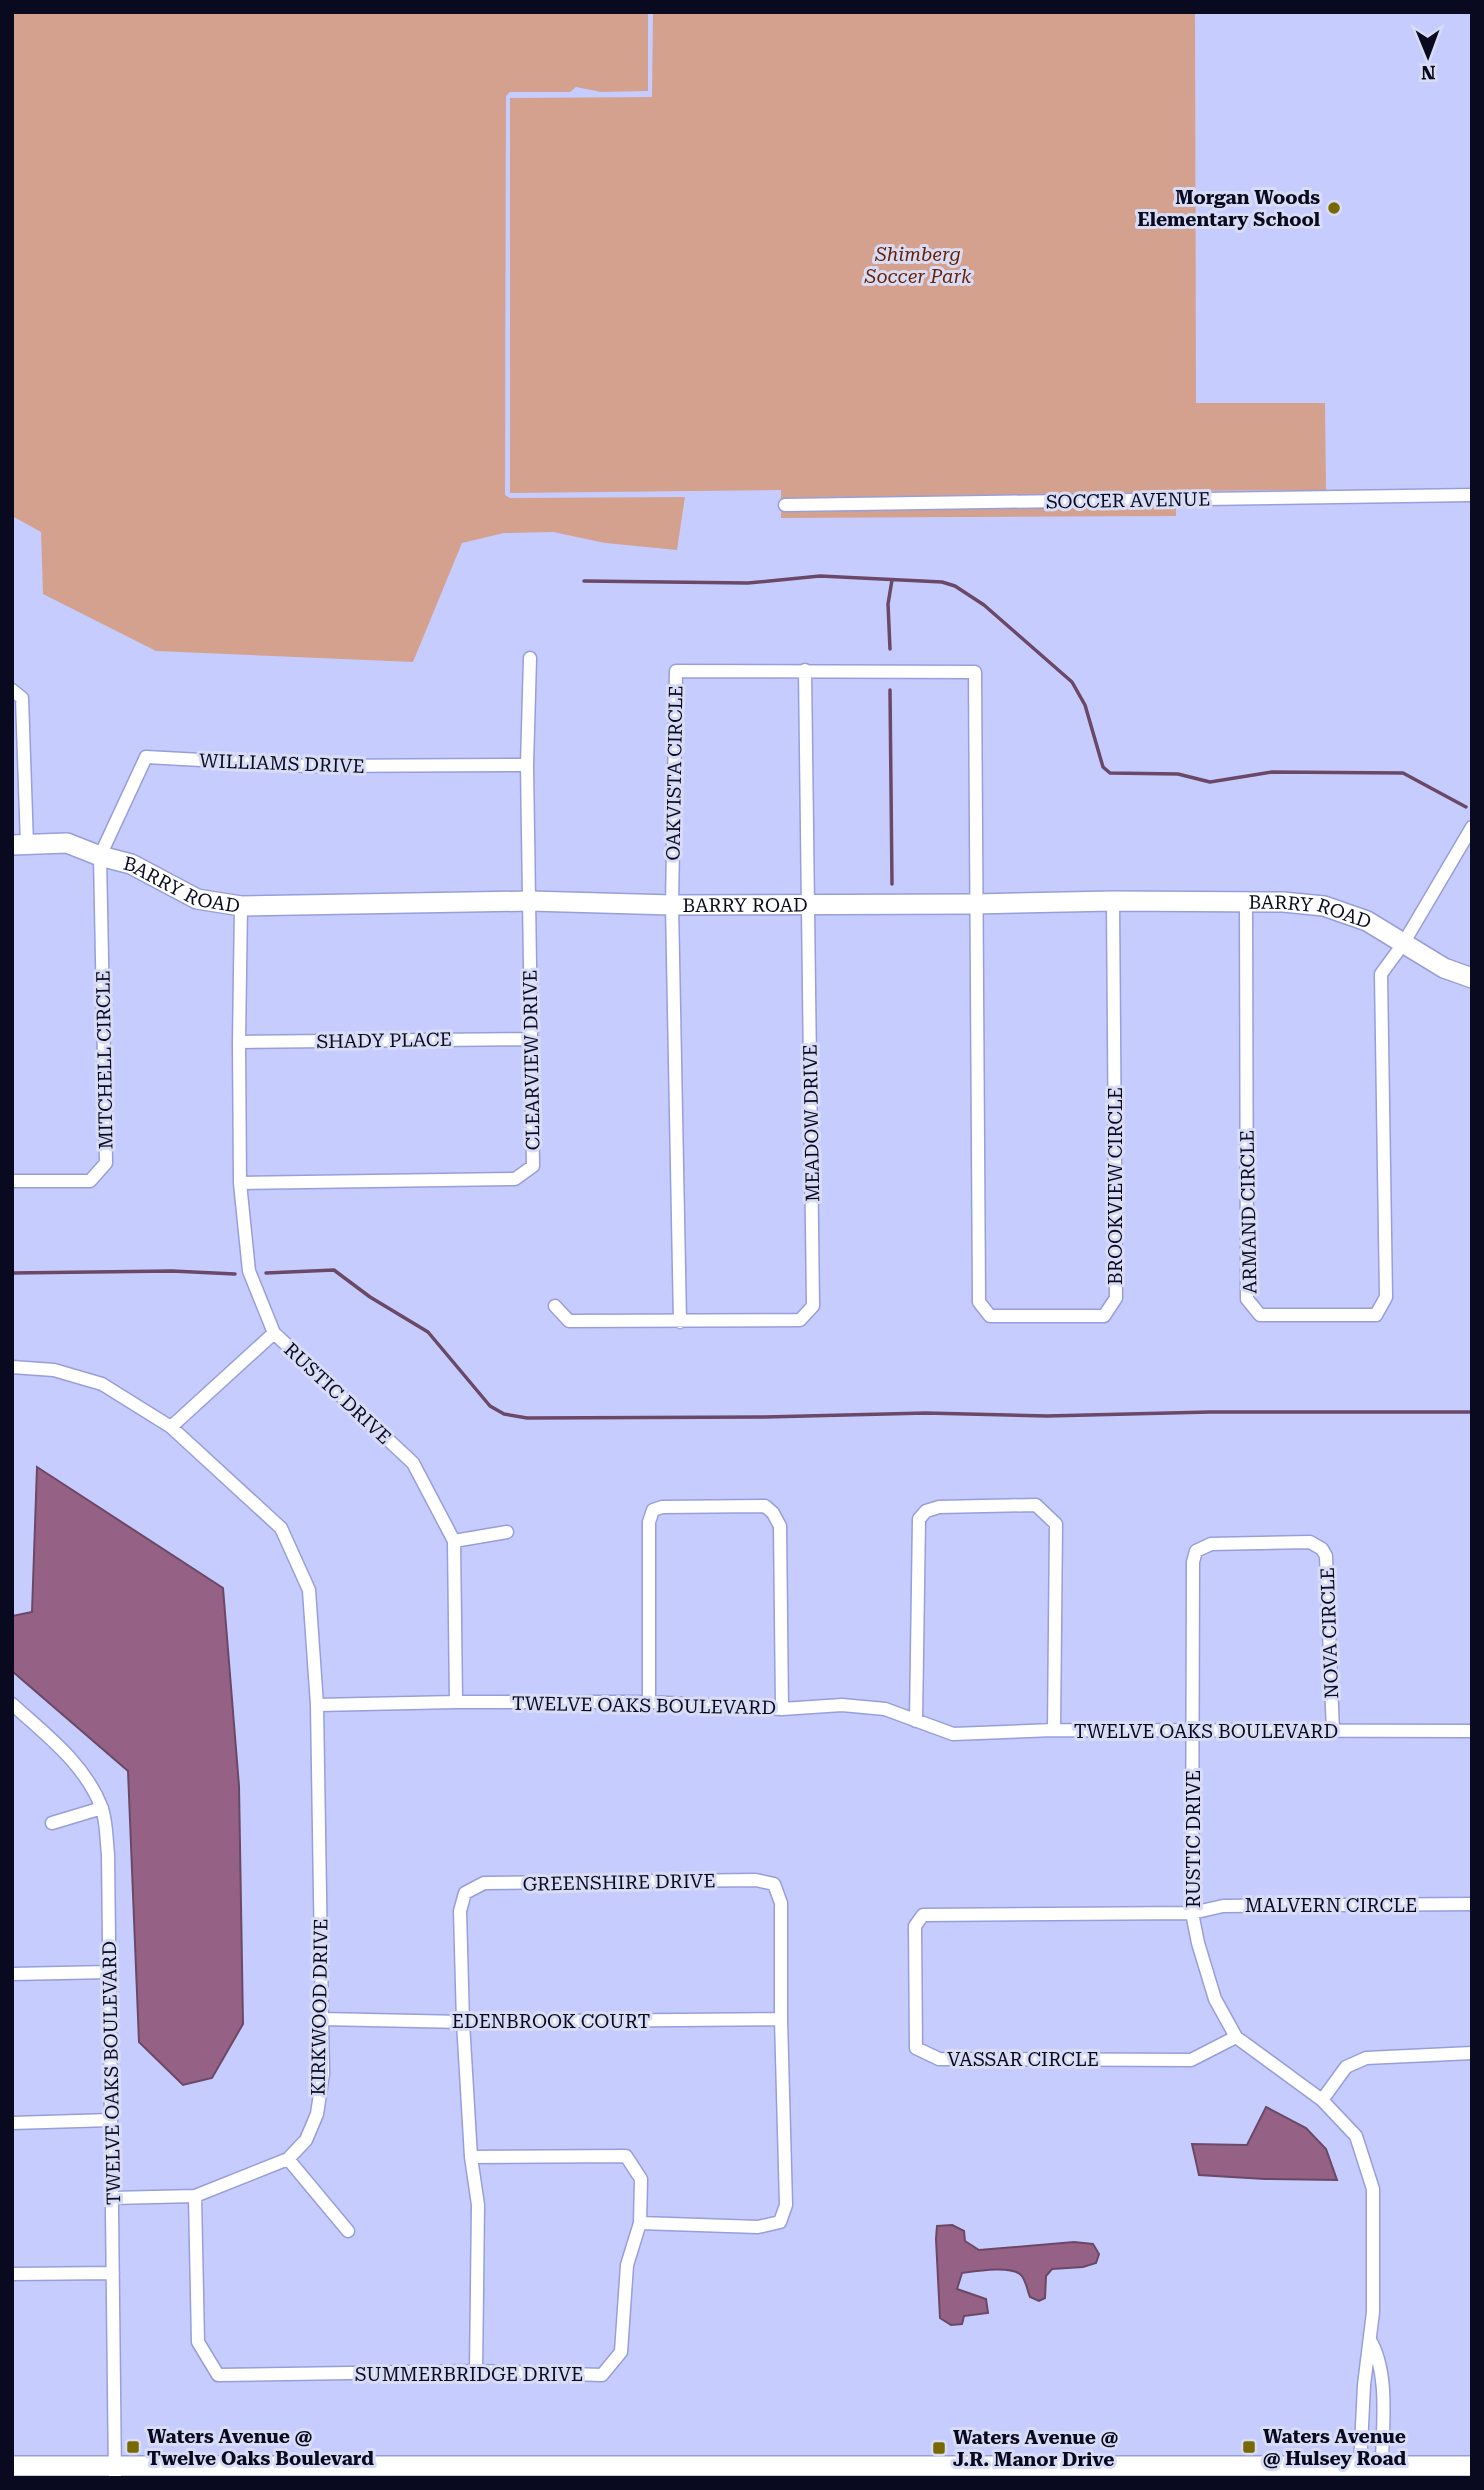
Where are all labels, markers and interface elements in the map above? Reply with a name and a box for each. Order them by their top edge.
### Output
north arrow [1393,21,1463,91]
text: N [1420,61,1436,84]
place label: Morgan Woods Elementary School [1137,186,1320,231]
marker: Morgan Woods Elementary School [1326,200,1342,216]
park label: Shimberg Soccer Park [864,243,972,288]
street label: SOCCER AVENUE [1046,488,1210,513]
street label: OAKVISTA CIRCLE [661,685,688,861]
street label: WILLIAMS DRIVE [199,749,365,778]
street label: BARRY ROAD [121,852,242,918]
street label: BARRY ROAD [1248,891,1374,934]
street label: BARRY ROAD [682,894,808,917]
street label: CLEARVIEW DRIVE [518,969,545,1151]
street label: MITCHELL CIRCLE [91,970,118,1150]
street label: SHADY PLACE [316,1028,452,1053]
street label: MEADOW DRIVE [799,1044,824,1202]
street label: BROOKVIEW CIRCLE [1104,1087,1127,1285]
street label: ARMAND CIRCLE [1236,1130,1261,1294]
street label: RUSTIC DRIVE [279,1338,396,1449]
street label: NOVA CIRCLE [1316,1567,1343,1699]
street label: TWELVE OAKS BOULEVARD [512,1692,776,1719]
street label: TWELVE OAKS BOULEVARD [1074,1720,1338,1743]
street label: RUSTIC DRIVE [1182,1770,1205,1908]
street label: GREENSHIRE DRIVE [522,1869,716,1896]
street label: MALVERN CIRCLE [1245,1894,1417,1917]
street label: KIRKWOOD DRIVE [306,1918,333,2096]
street label: TWELVE OAKS BOULEVARD [98,1941,125,2205]
street label: EDENBROOK COURT [452,2010,650,2033]
street label: VASSAR CIRCLE [947,2048,1099,2071]
street label: SUMMERBRIDGE DRIVE [355,2363,583,2386]
place label: Waters Avenue @ Twelve Oaks Boulevard [147,2425,374,2470]
place label: Waters Avenue @ Hulsey Road [1263,2425,1406,2470]
place label: Waters Avenue @ J.R. Manor Drive [953,2426,1118,2471]
marker: Waters Avenue @ Twelve Oaks Boulevard [125,2439,141,2455]
marker: Waters Avenue @ Hulsey Road [1241,2439,1257,2455]
marker: Waters Avenue @ J.R. Manor Drive [931,2440,947,2456]

